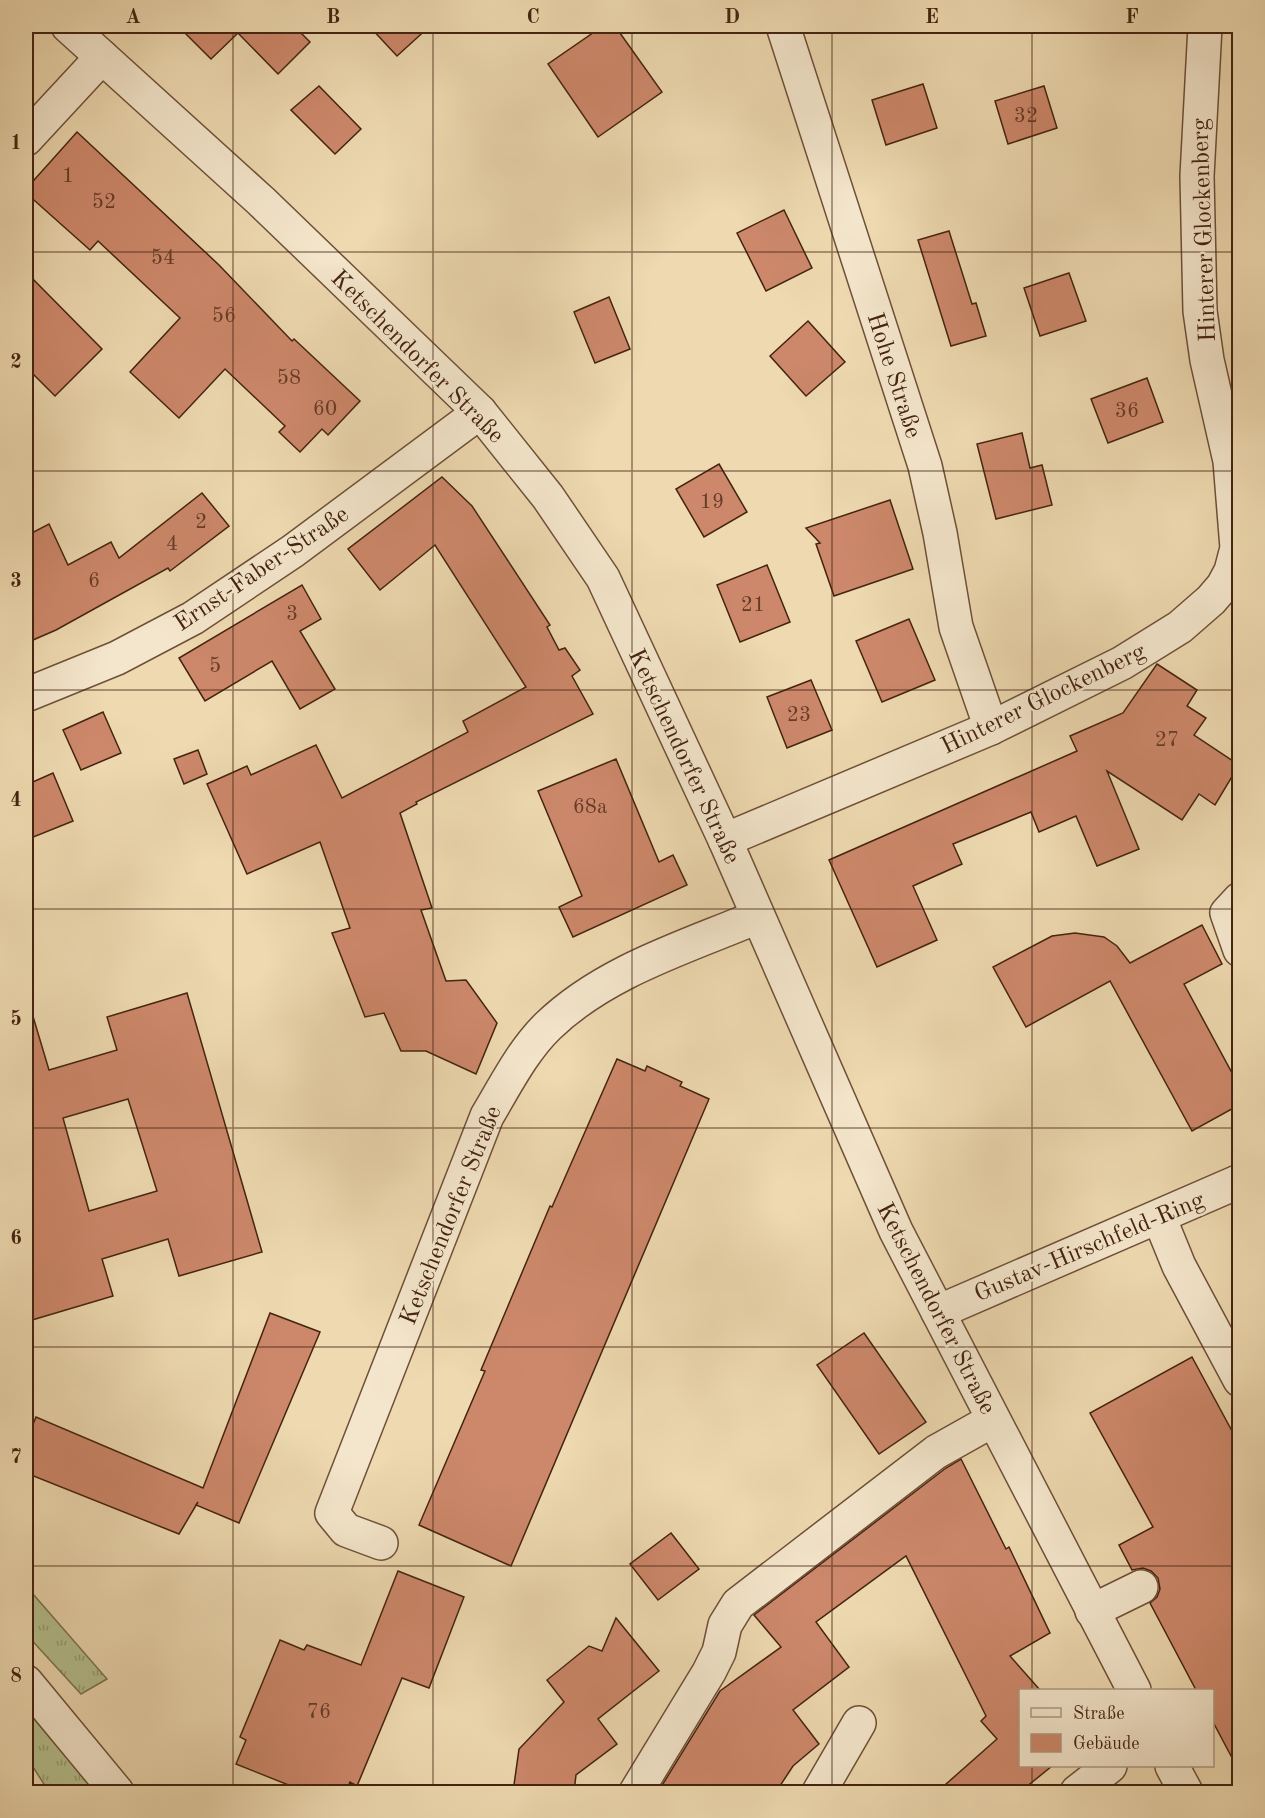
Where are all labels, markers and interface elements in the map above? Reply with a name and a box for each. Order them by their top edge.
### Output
text: A [125,8,141,28]
text: B [326,8,340,28]
text: C [526,8,540,28]
text: D [724,8,740,28]
text: E [925,8,939,28]
text: F [1125,8,1139,28]
house number: 32 [1014,106,1038,127]
street label: Hinterer Glockenberg [1189,118,1221,342]
text: 1 [10,134,22,154]
house number: 1 [62,166,74,187]
house number: 52 [92,192,116,213]
house number: 54 [151,248,175,269]
street label: Ketschendorfer Straße [325,266,508,449]
house number: 56 [212,306,236,327]
street label: Hohe Straße [862,310,925,441]
text: 2 [10,353,22,373]
house number: 58 [277,368,301,389]
house number: 60 [313,399,337,420]
house number: 36 [1115,401,1139,422]
house number: 19 [700,492,724,513]
street label: Ernst-Faber-Straße [171,503,354,637]
house number: 2 [195,512,207,533]
house number: 4 [166,534,178,555]
house number: 6 [88,571,100,592]
text: 3 [10,572,22,592]
house number: 21 [741,595,765,616]
house number: 3 [286,604,298,625]
street label: Hinterer Glockenberg [938,640,1150,760]
street label: Ketschendorfer Straße [623,646,743,868]
house number: 5 [209,656,221,677]
house number: 23 [787,705,811,726]
house number: 27 [1155,730,1179,751]
text: 4 [10,791,22,811]
house number: 68a [573,797,607,818]
text: 5 [10,1009,22,1030]
street label: Ketschendorfer Straße [397,1103,507,1329]
street label: Gustav-Hirschfeld-Ring [971,1188,1208,1307]
street label: Ketschendorfer Straße [871,1199,999,1419]
text: 6 [10,1229,22,1249]
text: 7 [10,1448,22,1468]
text: 8 [10,1667,22,1687]
legend [1019,1689,1214,1767]
house number: 76 [307,1702,331,1723]
text: Straße [1073,1705,1124,1723]
text: Gebäude [1073,1735,1140,1753]

